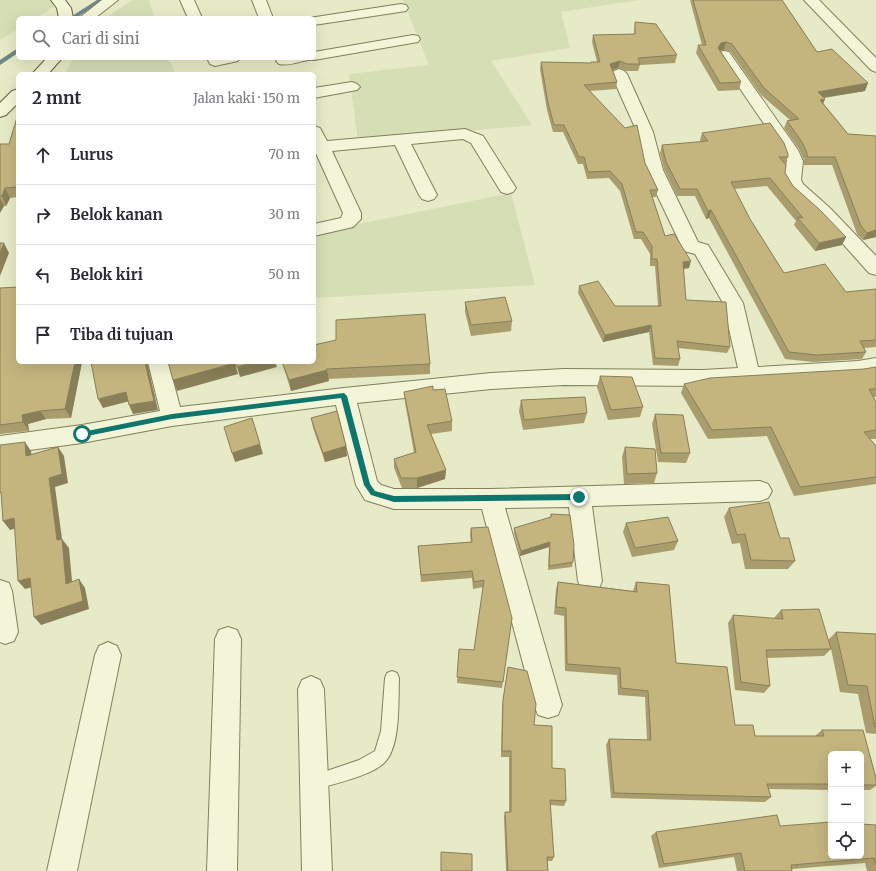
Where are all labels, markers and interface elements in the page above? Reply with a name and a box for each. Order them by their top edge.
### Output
search box [16,16,316,60]
icon: search [30,27,52,49]
text: Cari di sini [62,29,140,48]
text: 2 mnt [32,87,81,109]
text: Jalan kaki · 150 m [193,90,300,107]
icon: ahead [32,144,54,166]
text: Lurus [70,145,113,164]
text: 70 m [269,146,300,163]
icon: right [32,204,54,226]
text: Belok kanan [70,205,163,224]
text: 30 m [268,206,300,223]
icon: left [32,264,54,286]
text: Belok kiri [70,265,143,284]
text: 50 m [268,266,300,283]
icon: arrive [32,324,54,346]
text: Tiba di tujuan [70,325,173,344]
route start [73,425,91,443]
route end [570,488,588,506]
map controls [828,751,864,859]
button: + [828,751,864,787]
button: − [828,787,864,823]
button: locate [828,823,864,859]

